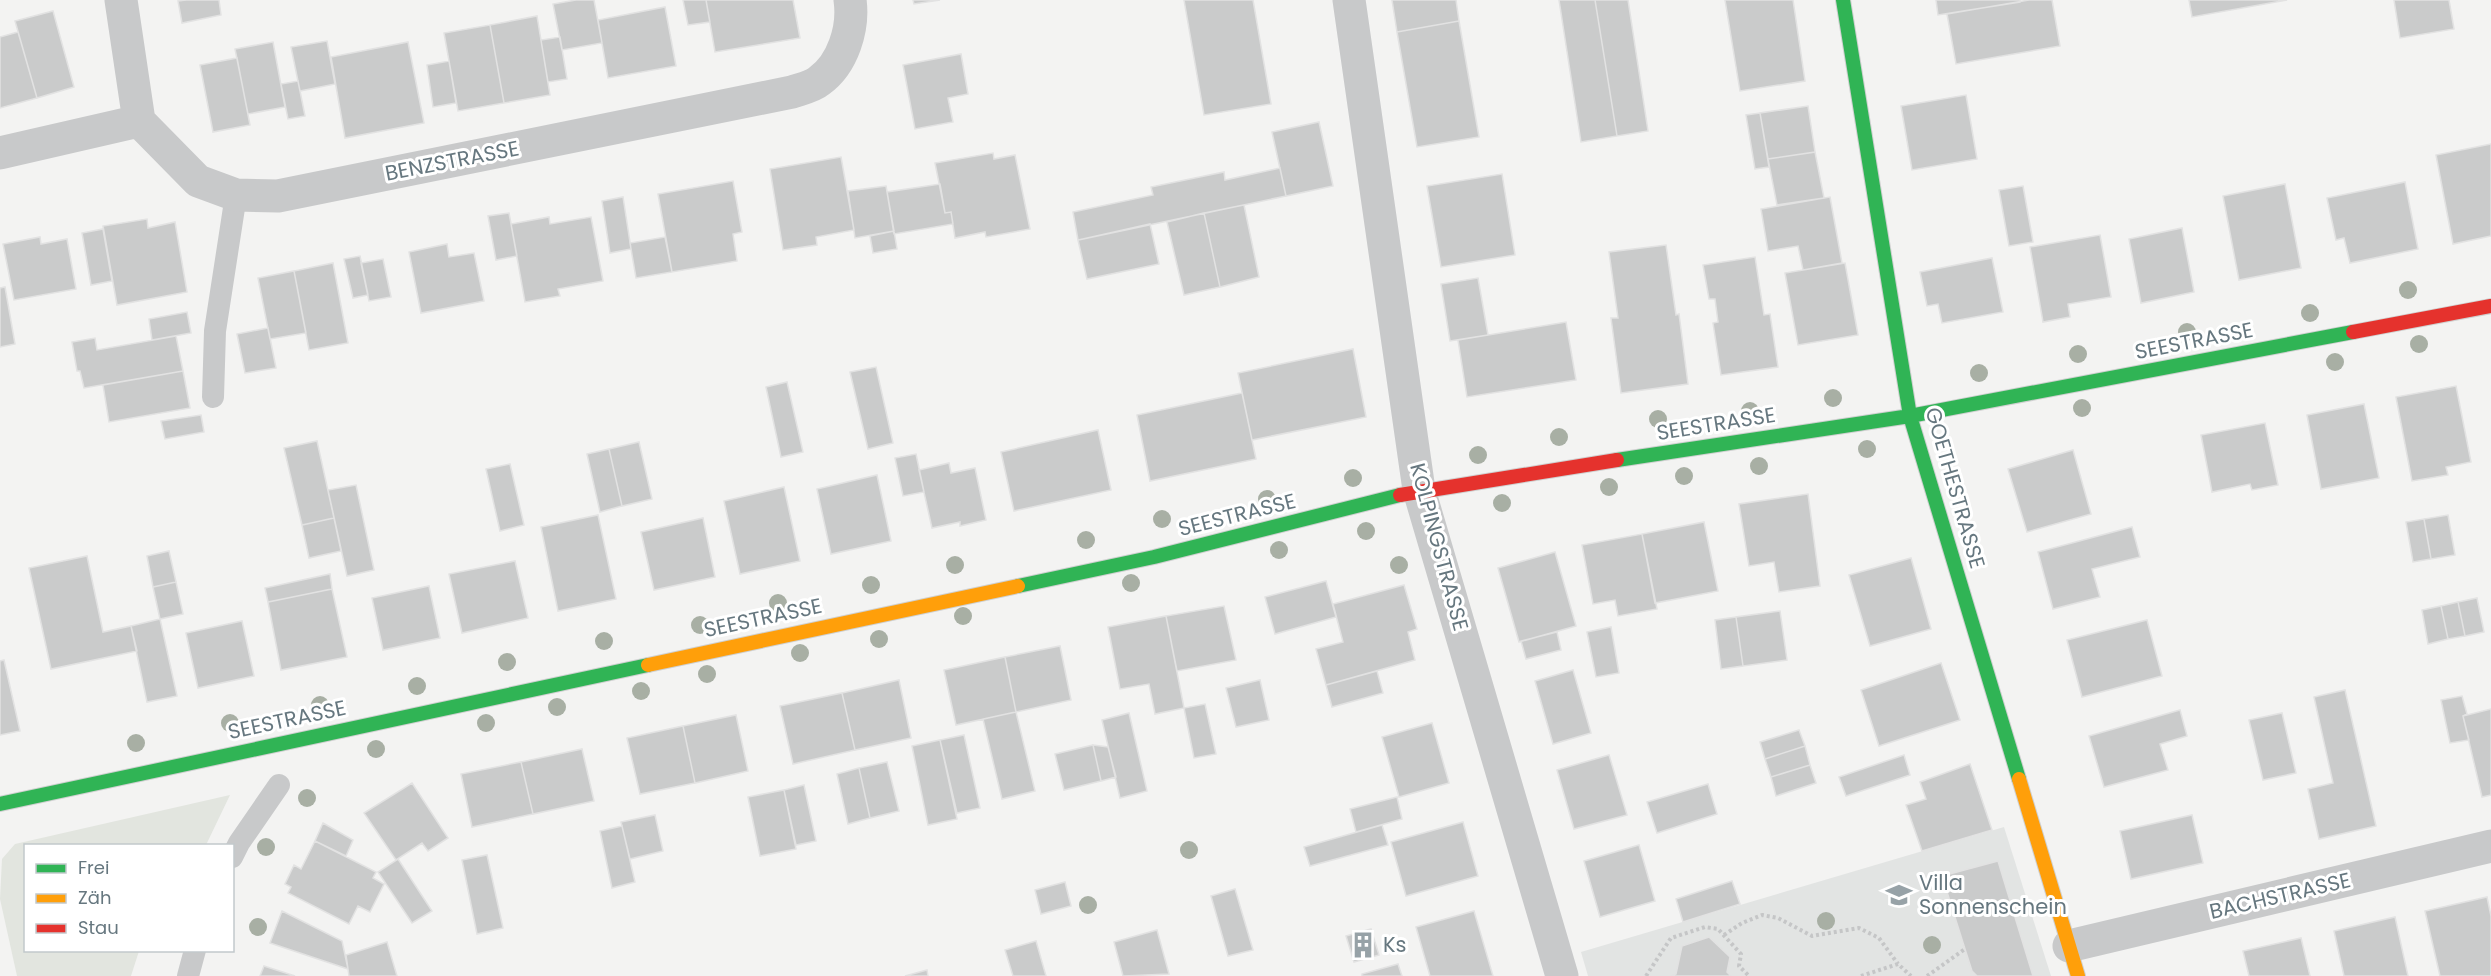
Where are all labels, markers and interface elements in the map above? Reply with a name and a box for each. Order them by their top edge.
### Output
street label: BENZSTRASSE [382,133,521,188]
street label: SEESTRASSE [2132,315,2256,366]
street label: SEESTRASSE [1654,400,1777,447]
street label: GOETHESTRASSE [1919,404,1992,572]
street label: KOLPINGSTRASSE [1403,460,1476,634]
street label: SEESTRASSE [1175,486,1299,543]
street label: SEESTRASSE [701,591,825,644]
street label: SEESTRASSE [225,693,349,746]
legend [24,844,234,952]
text: Frei [78,855,109,880]
street label: BACHSTRASSE [2207,865,2353,926]
place label: Villa Sonnenschein [1919,868,2067,921]
school or university icon: Villa Sonnenschein [1884,880,1914,910]
text: Zäh [78,885,111,910]
text: Stau [78,915,119,940]
building icon: Ks [1348,930,1378,960]
place label: Ks [1383,930,1407,959]

